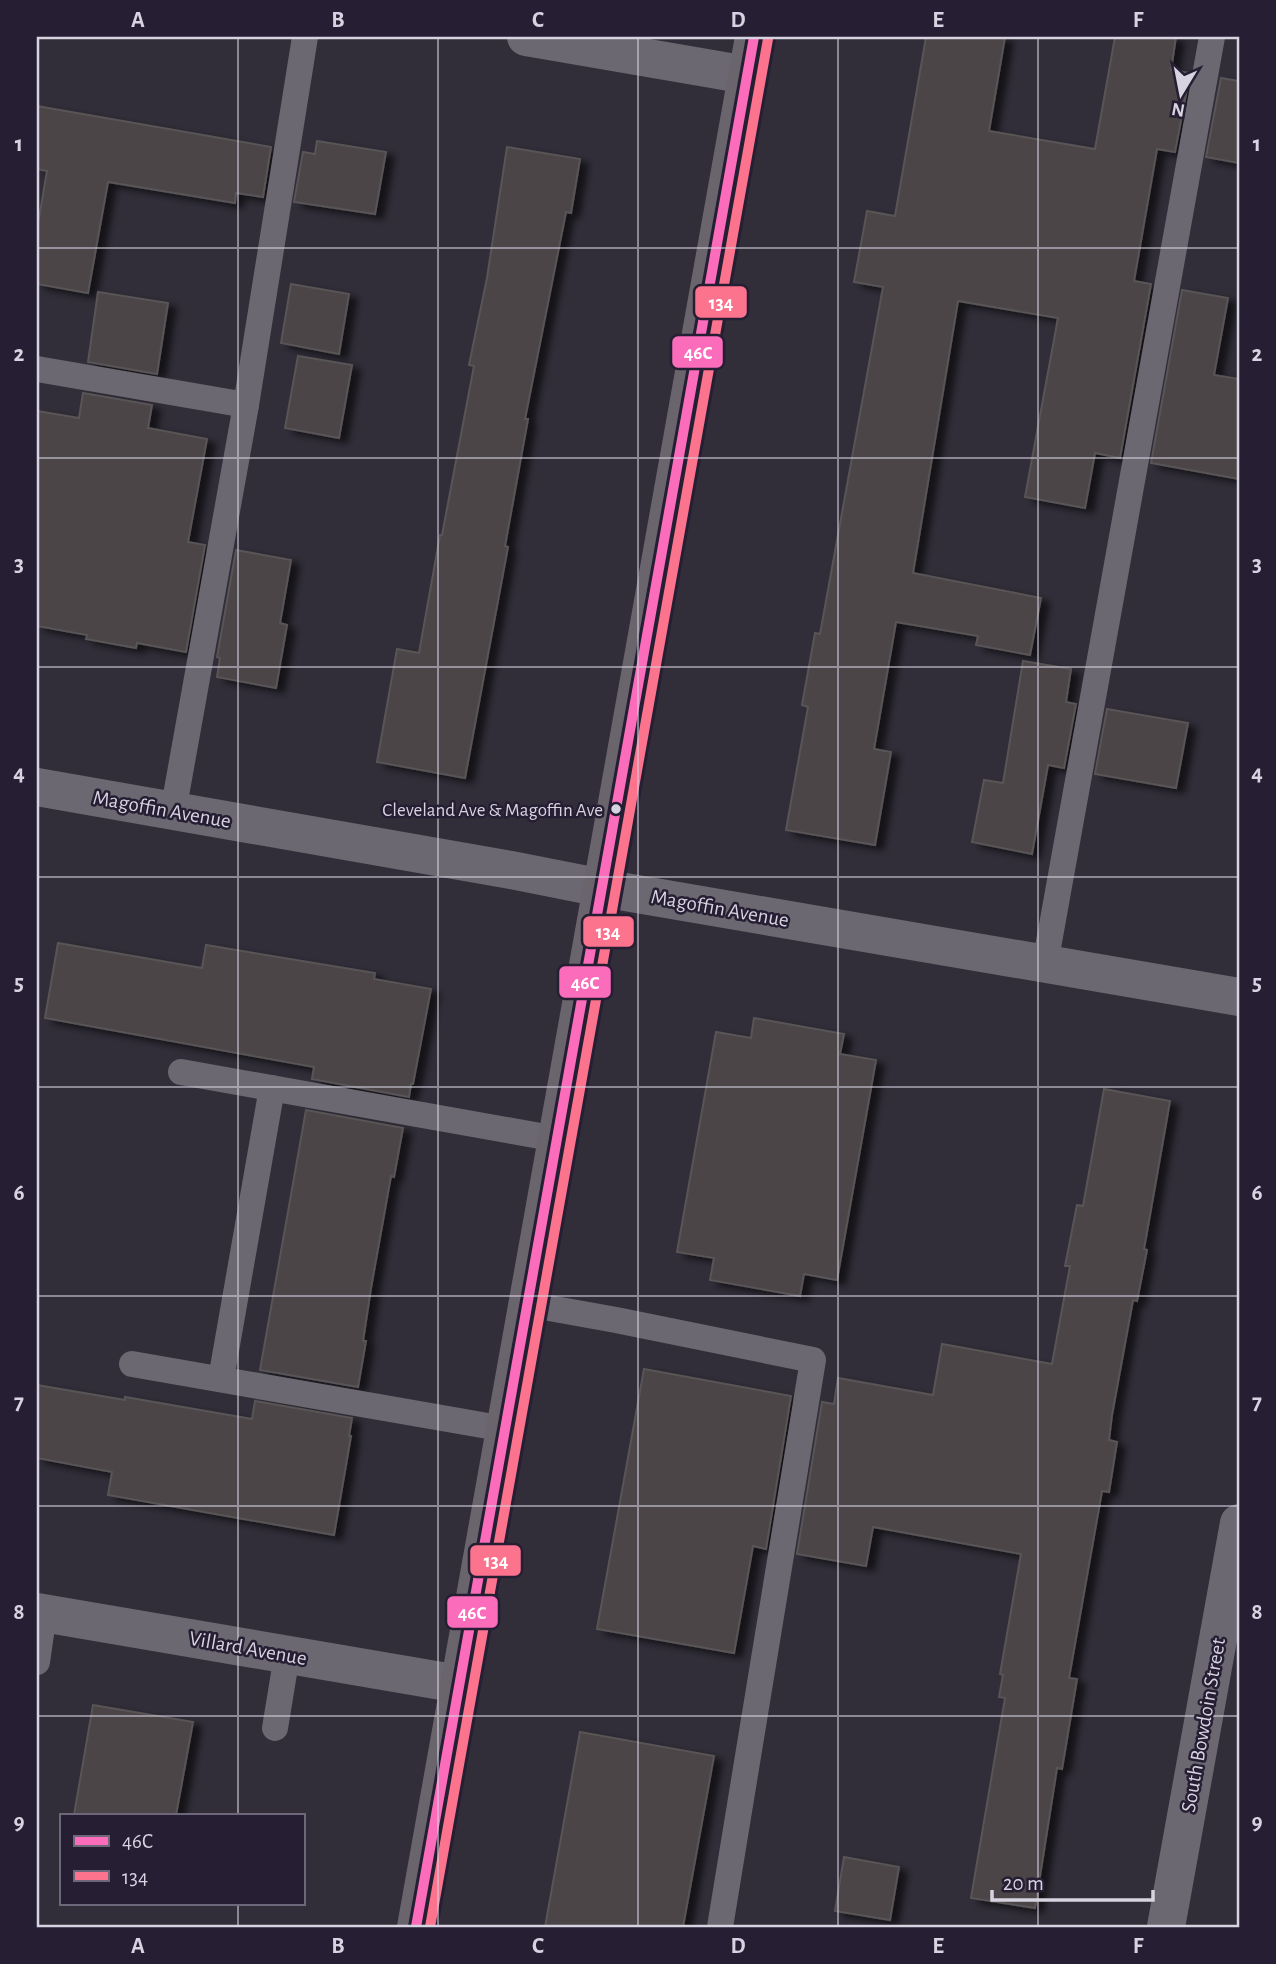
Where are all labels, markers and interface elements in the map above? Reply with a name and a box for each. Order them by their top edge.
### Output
text: A [131,9,145,32]
text: B [331,9,345,32]
text: C [532,9,544,32]
text: D [730,9,746,32]
text: E [932,9,944,32]
text: F [1133,9,1144,32]
north arrow [1146,60,1216,130]
text: N [1170,99,1186,120]
text: 1 [15,133,23,156]
text: 1 [1253,133,1261,156]
line badge: 134 [694,285,748,319]
text: 134 [709,294,734,313]
line badge: 46C [671,335,724,369]
text: 2 [14,343,25,366]
text: 2 [1252,343,1263,366]
text: 46C [684,344,712,363]
text: 3 [14,553,24,576]
text: 3 [1252,553,1262,576]
text: 4 [13,762,25,785]
text: 4 [1251,762,1263,785]
street label: Magoffin Avenue [91,787,233,832]
place label: Cleveland Ave & Magoffin Ave [382,801,603,820]
marker: Cleveland Ave & Magoffin Ave [609,802,623,816]
street label: Magoffin Avenue [649,886,791,931]
line badge: 134 [582,915,635,948]
text: 134 [596,923,621,942]
line badge: 46C [558,965,612,999]
text: 5 [14,972,24,995]
text: 5 [1252,972,1262,995]
text: 46C [571,974,599,993]
text: 6 [13,1182,25,1205]
text: 6 [1251,1182,1263,1205]
text: 7 [14,1391,24,1414]
text: 7 [1252,1391,1262,1414]
line badge: 134 [469,1544,522,1577]
text: 134 [484,1552,509,1571]
line badge: 46C [446,1595,499,1629]
text: 8 [13,1601,25,1624]
text: 8 [1251,1601,1263,1624]
text: 46C [458,1604,486,1623]
street label: Villard Avenue [187,1628,308,1669]
street label: South Bowdoin Street [1178,1636,1229,1814]
text: 9 [13,1811,25,1834]
text: 9 [1251,1811,1263,1834]
legend [60,1814,304,1904]
text: 46C [122,1831,153,1852]
scale bar [992,1859,1154,1903]
text: 134 [122,1867,148,1888]
text: 20 m [1003,1873,1044,1894]
text: A [131,1935,145,1958]
text: B [331,1935,345,1958]
text: C [532,1935,544,1958]
text: D [730,1935,746,1958]
text: E [932,1935,944,1958]
text: F [1133,1935,1144,1958]

